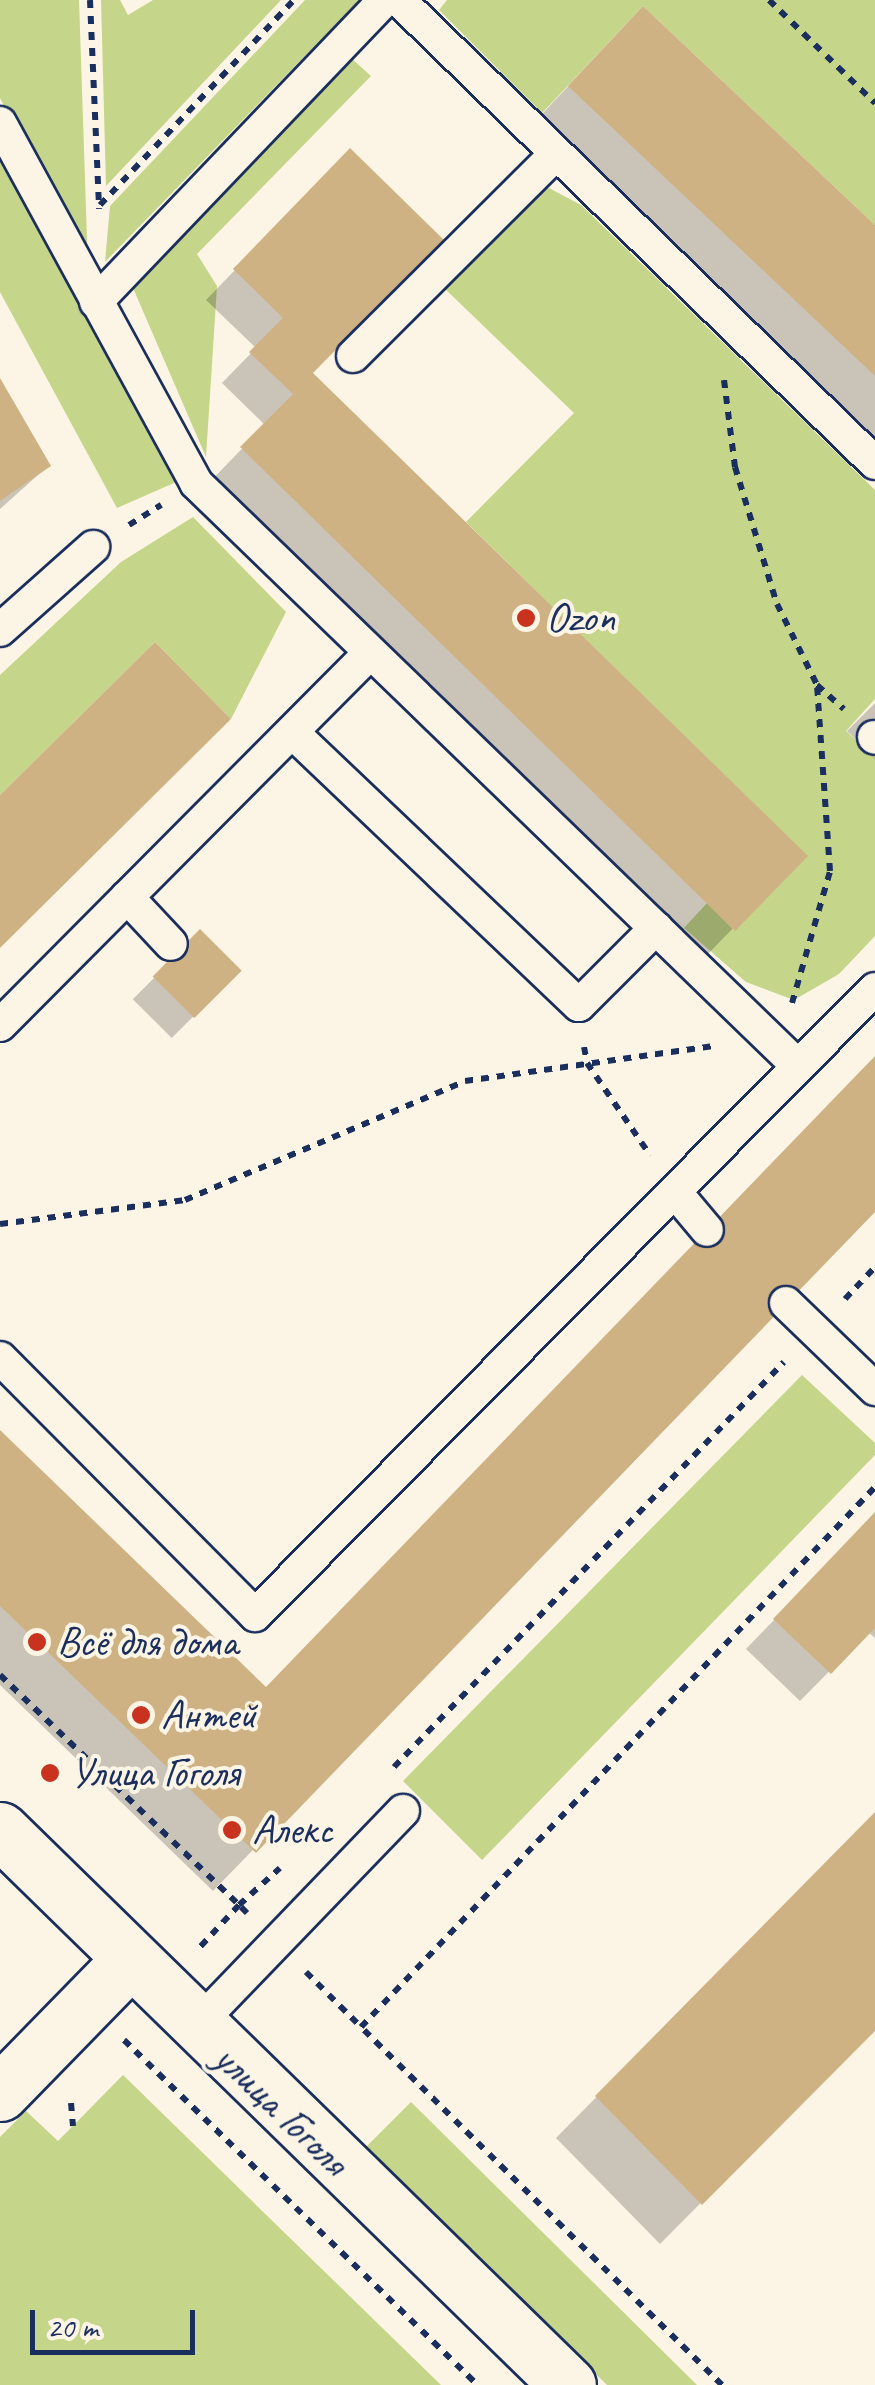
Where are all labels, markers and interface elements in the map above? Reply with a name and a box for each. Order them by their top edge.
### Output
place label: Ozon [546,593,615,643]
marker: Ozon [515,607,537,629]
place label: Всё для дома [57,1617,241,1667]
marker: Всё для дома [26,1631,48,1653]
place label: Антей [161,1690,256,1740]
marker: Антей [130,1704,152,1726]
place label: Улица Гоголя [70,1748,239,1798]
marker: Улица Гоголя [39,1762,61,1784]
place label: Алекс [252,1805,333,1855]
marker: Алекс [221,1819,243,1841]
street label: улица Гоголя [204,2034,358,2186]
scale bar [35,2290,200,2352]
text: 20 m [47,2308,98,2346]

